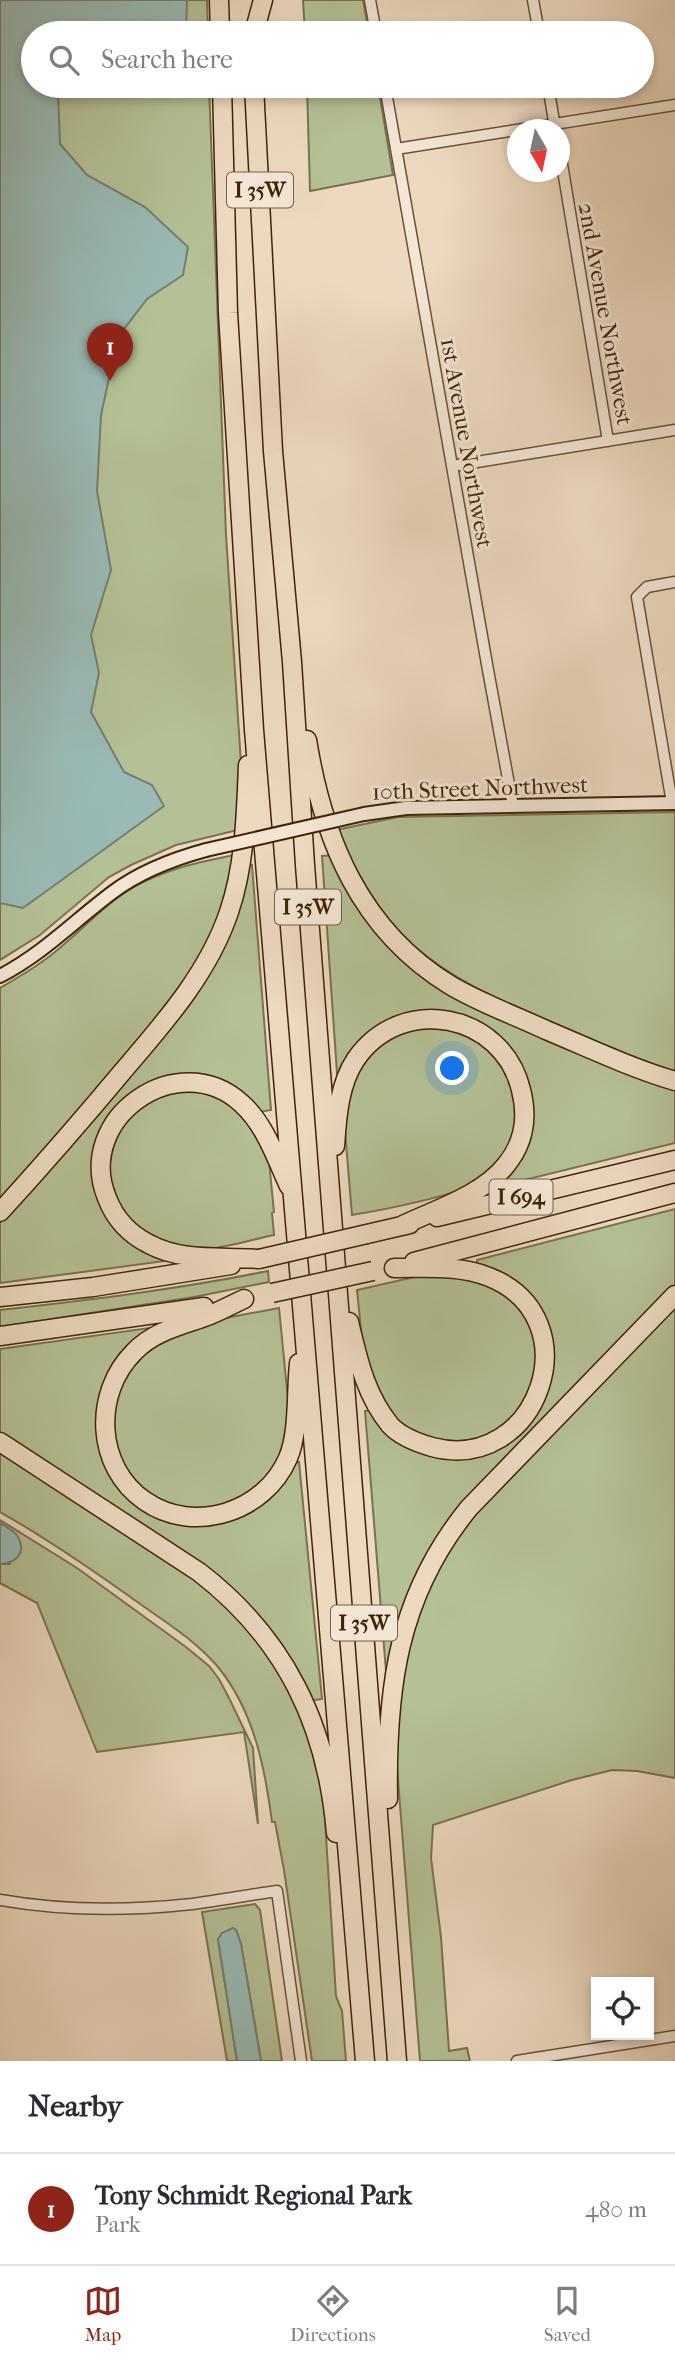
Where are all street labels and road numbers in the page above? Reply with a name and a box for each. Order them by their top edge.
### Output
road number: I 35W [227,172,293,208]
street label: 2nd Avenue Northwest [573,201,638,427]
street label: 1st Avenue Northwest [435,336,498,550]
street label: 10th Street Northwest [371,771,589,806]
road number: I 35W [275,890,341,925]
road number: I 694 [490,1180,552,1214]
road number: I 35W [331,1606,397,1640]

